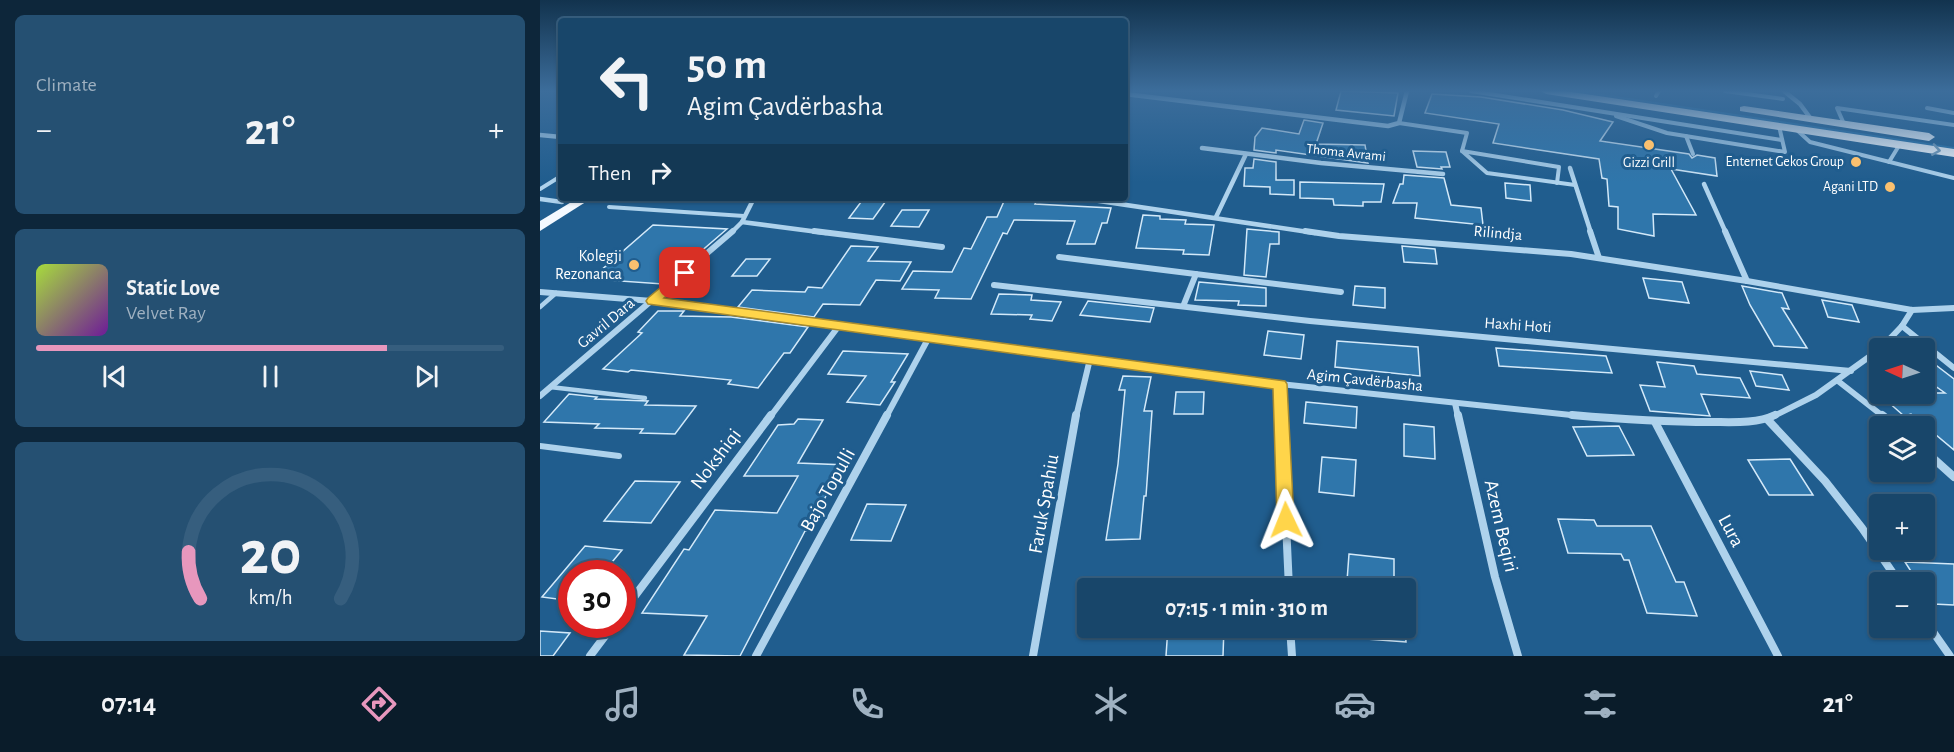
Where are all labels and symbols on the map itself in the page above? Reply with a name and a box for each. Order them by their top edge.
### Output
marker: Gizzi Grill [1642,138,1656,152]
street label: Thoma Avrami [1306,142,1386,164]
one-way arrow [1931,143,1940,155]
place label: Enternet Gekos Group [1726,155,1844,169]
marker: Enternet Gekos Group [1849,155,1863,169]
place label: Gizzi Grill [1623,156,1675,170]
place label: Agani LTD [1823,180,1878,194]
marker: Agani LTD [1883,180,1897,194]
street label: Rilindja [1473,223,1523,244]
pin [659,247,710,298]
place label: Kolegji Rezonanca [555,248,622,282]
marker: Kolegji Rezonanca [627,258,641,272]
street label: Gavril Dara [574,295,638,351]
street label: Haxhi Hoti [1484,315,1552,335]
north arrow [1869,338,1935,404]
street label: Agim Çavdërbasha [1306,366,1424,394]
street label: Nokshiqi [687,425,745,493]
street label: Bajo Topulli [797,445,859,535]
street label: Faruk Spahiu [1025,453,1063,555]
street label: Azem Beqiri [1481,478,1521,574]
position arrow [1254,488,1318,552]
street label: Lura [1714,511,1748,551]
speed limit sign: 30 [558,560,636,638]

